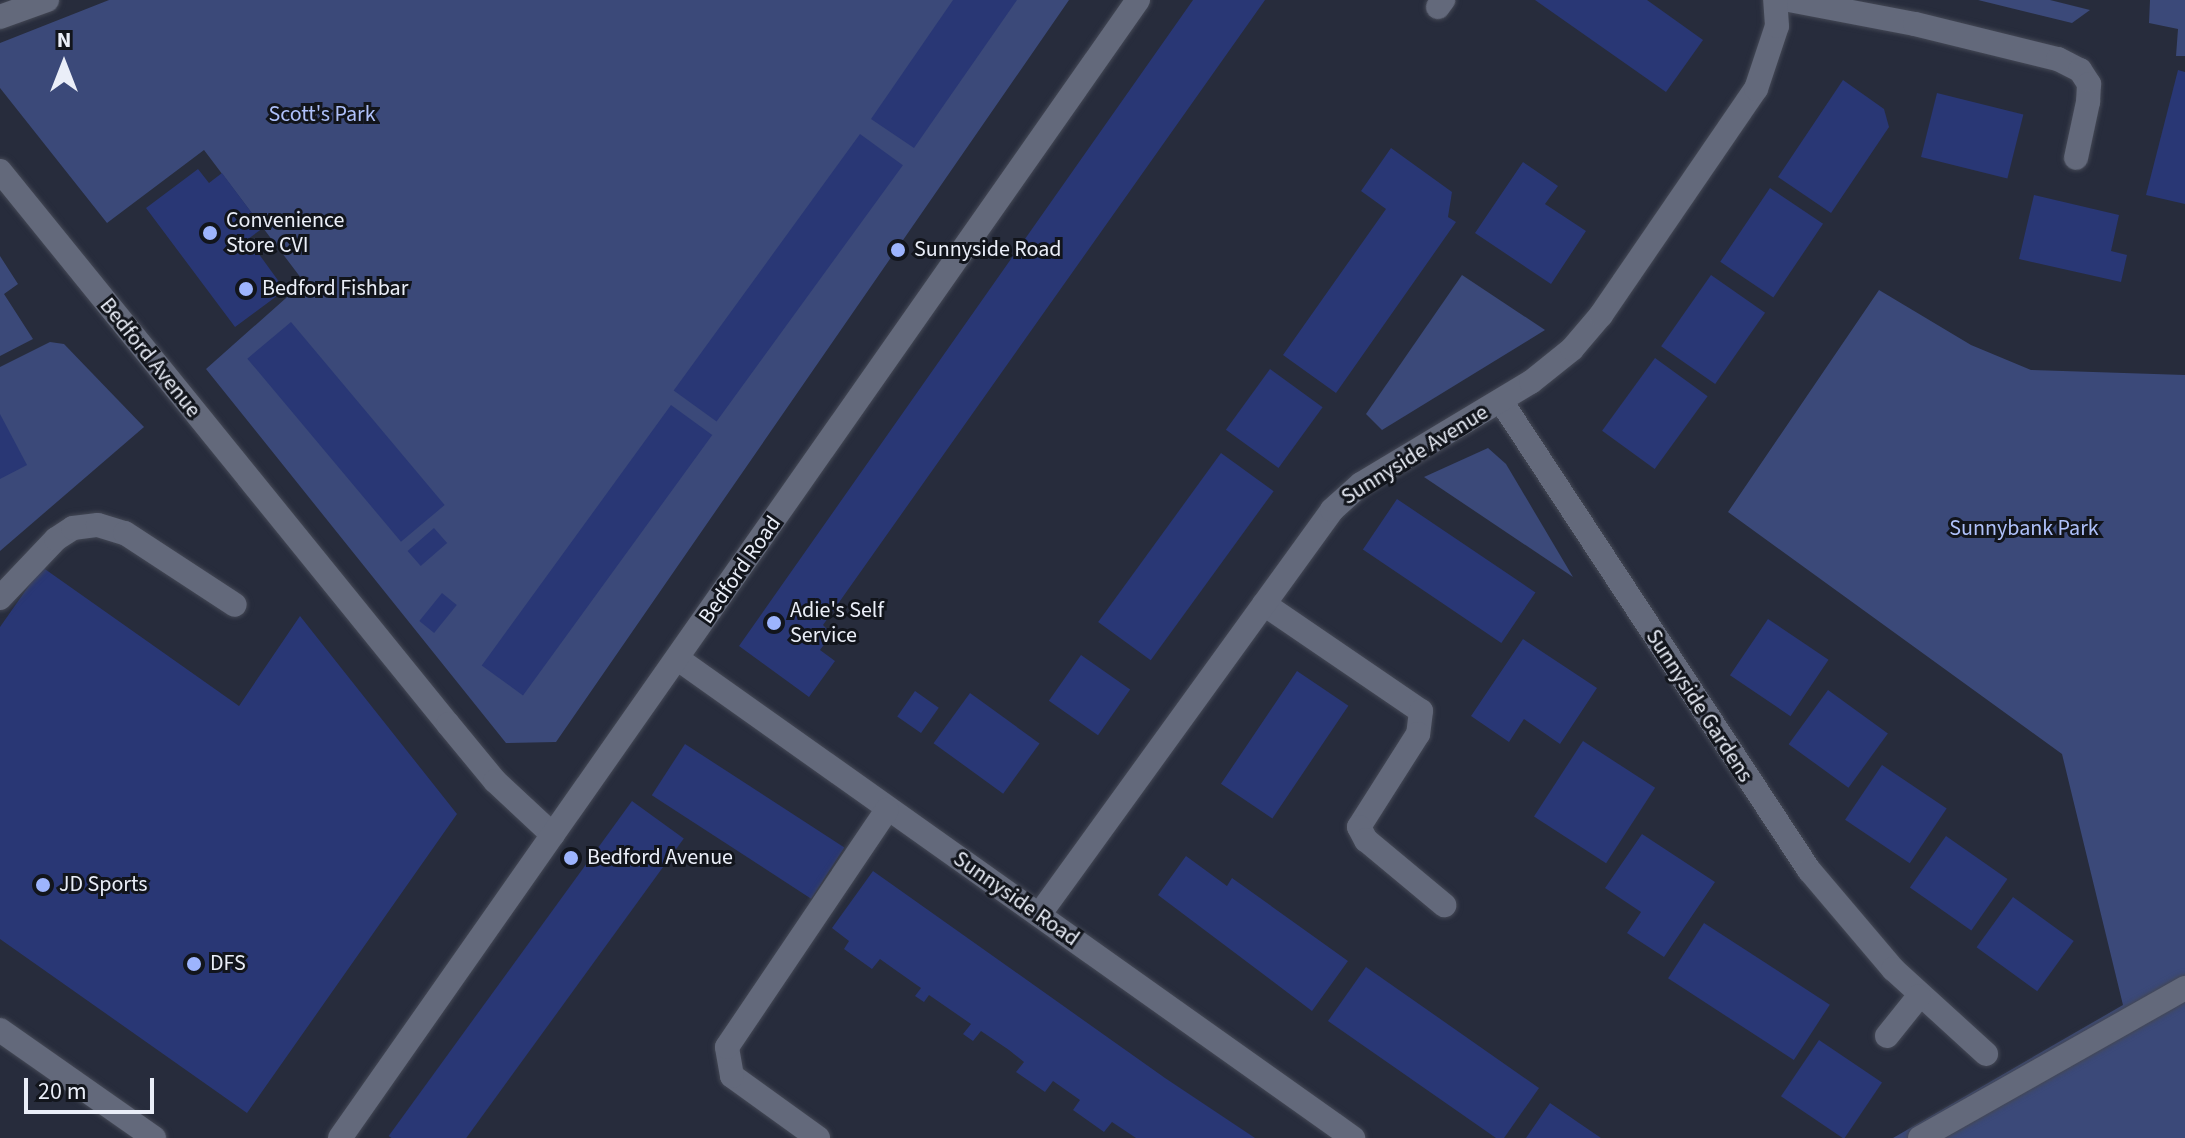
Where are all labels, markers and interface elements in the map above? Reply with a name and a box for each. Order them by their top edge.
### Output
north arrow [24,24,104,104]
text: N [57,24,71,56]
park label: Scott's Park [268,102,376,128]
place label: Convenience Store CVI [226,207,344,258]
marker: Convenience Store CVI [201,224,219,242]
place label: Sunnyside Road [914,237,1061,263]
marker: Sunnyside Road [889,241,907,259]
place label: Bedford Fishbar [262,276,408,302]
marker: Bedford Fishbar [237,280,255,298]
street label: Bedford Avenue [94,293,206,423]
street label: Sunnyside Avenue [1337,399,1493,511]
street label: Bedford Road [693,511,787,629]
park label: Sunnybank Park [1949,516,2099,542]
place label: Adie's Self Service [790,597,884,648]
marker: Adie's Self Service [765,614,783,632]
street label: Sunnyside Gardens [1640,625,1758,787]
place label: Bedford Avenue [587,845,733,871]
street label: Sunnyside Road [948,846,1084,952]
marker: Bedford Avenue [562,849,580,867]
place label: JD Sports [59,872,147,898]
marker: JD Sports [34,876,52,894]
place label: DFS [210,951,246,977]
marker: DFS [185,955,203,973]
scale bar [28,1062,158,1112]
text: 20 m [38,1074,87,1109]

